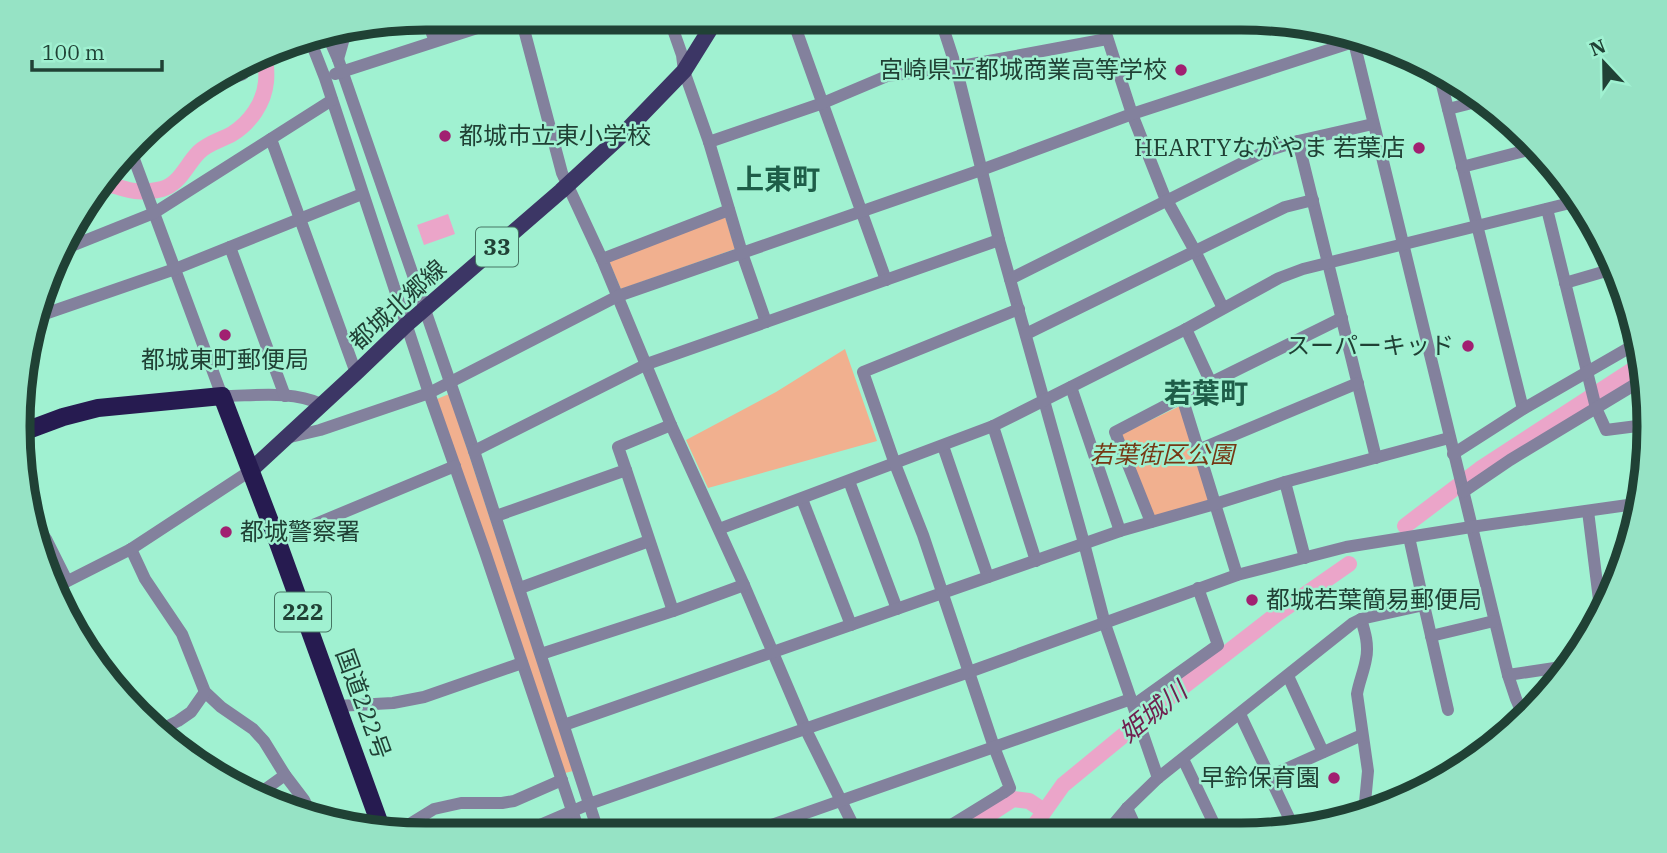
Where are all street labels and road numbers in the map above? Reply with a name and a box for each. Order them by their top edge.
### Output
road number: 33 [476,228,518,266]
street label: 都城北郷線 [342,252,453,356]
road number: 222 [275,592,331,632]
street label: 国道222号 [329,644,399,763]

